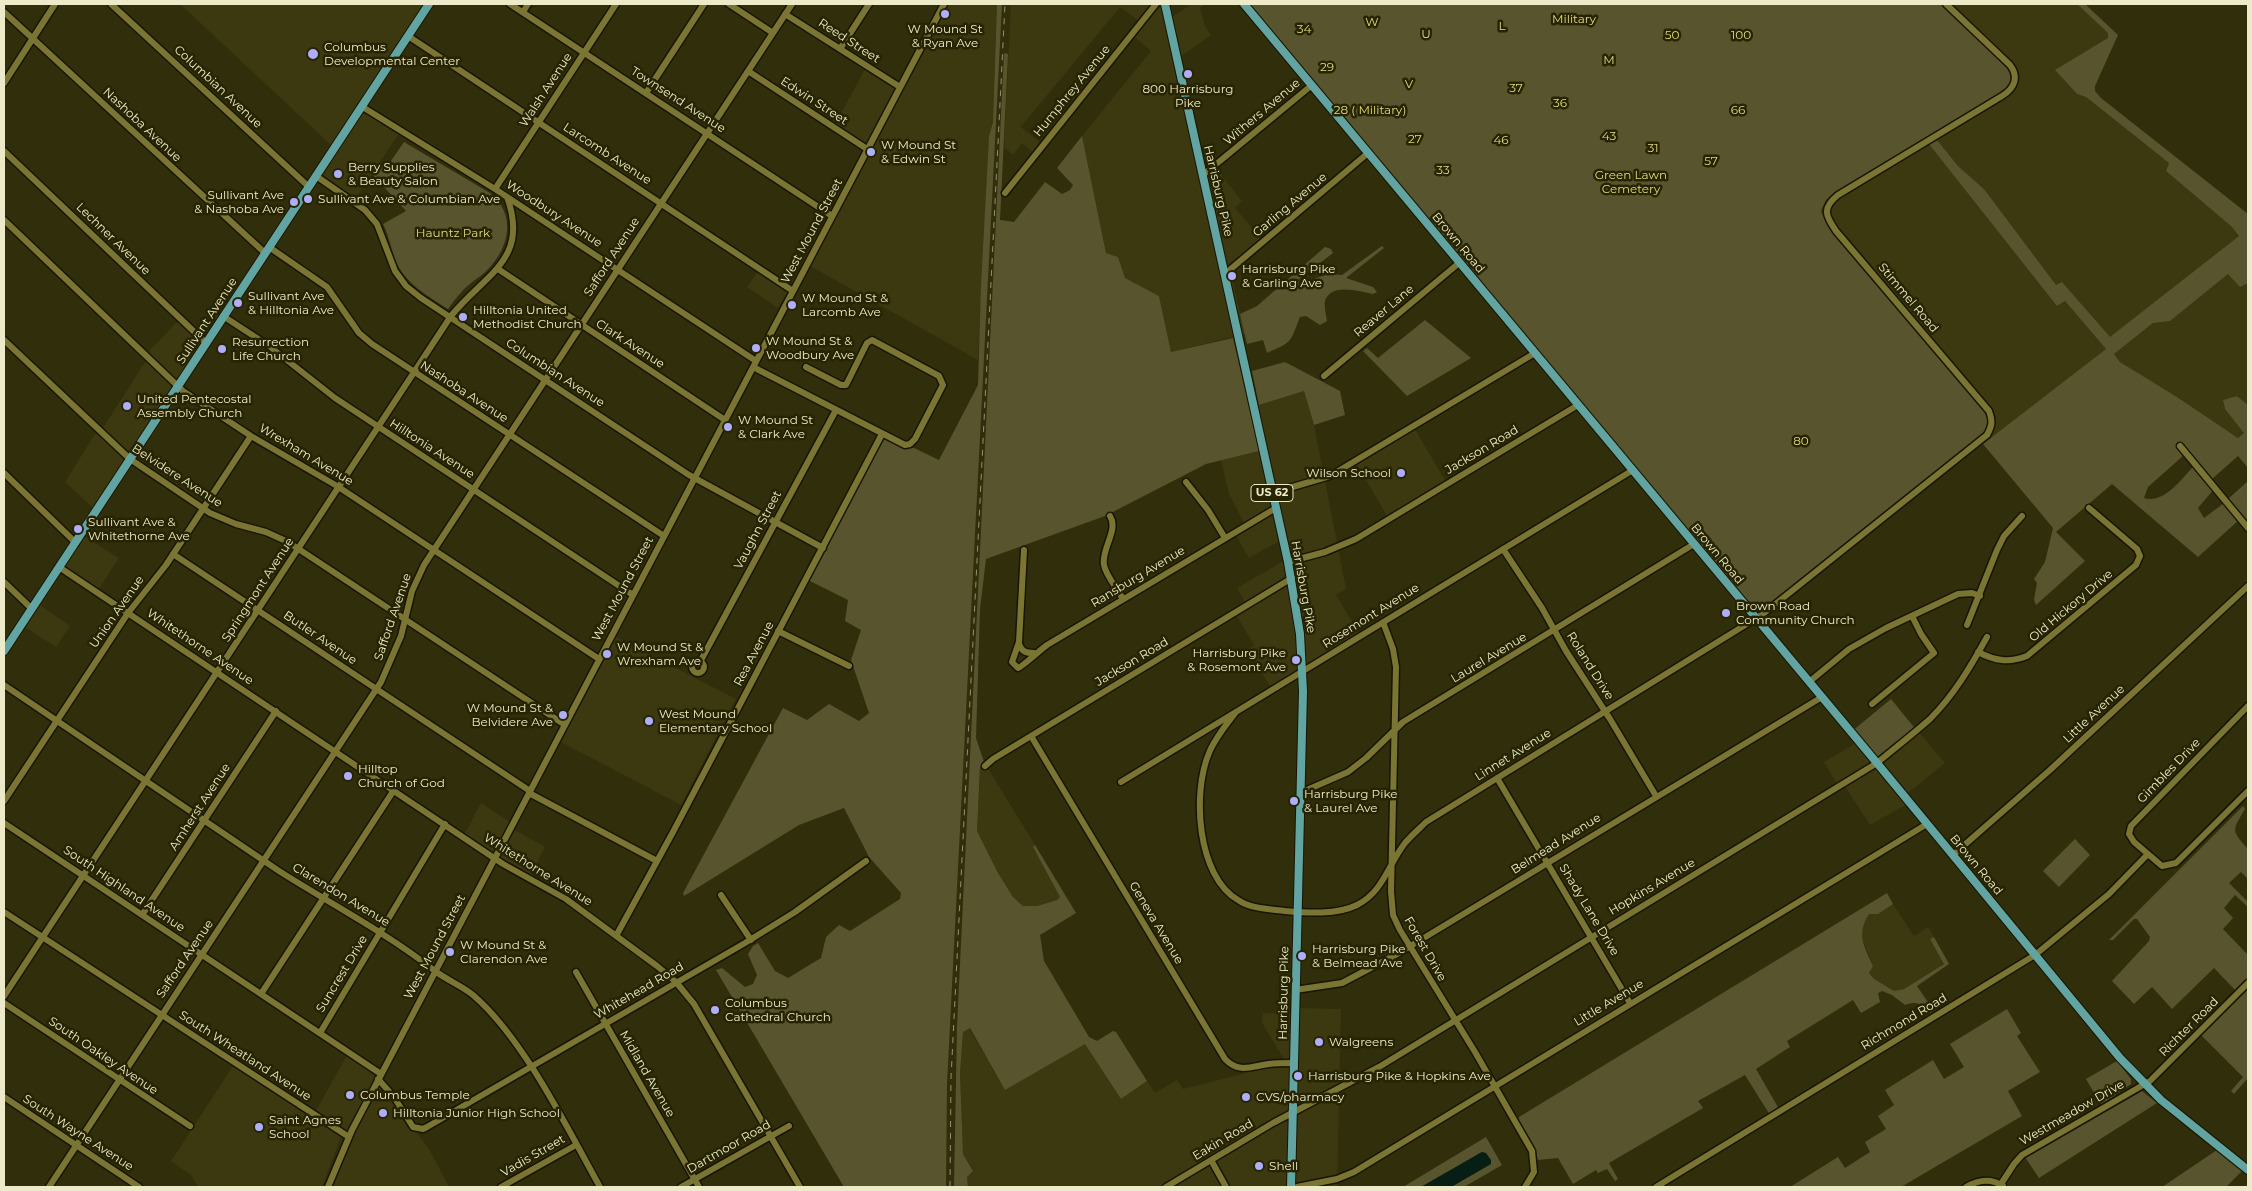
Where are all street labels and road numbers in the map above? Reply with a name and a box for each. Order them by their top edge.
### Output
street label: Reed Street [815,16,883,66]
street label: Humphrey Avenue [1031,42,1113,140]
street label: Columbian Avenue [171,43,265,131]
street label: Walsh Avenue [517,50,575,130]
street label: Townsend Avenue [628,64,728,136]
street label: Edwin Street [778,74,850,128]
street label: Withers Avenue [1221,76,1303,148]
street label: Nashoba Avenue [100,85,184,165]
street label: Larcomb Avenue [560,120,654,188]
street label: Harrisburg Pike [1200,144,1236,238]
street label: Garling Avenue [1250,170,1330,240]
street label: West Mound Street [778,176,846,286]
street label: Woodbury Avenue [503,178,605,250]
street label: Lechner Avenue [73,200,153,278]
street label: Brown Road [1429,210,1487,276]
street label: Safford Avenue [581,215,643,299]
street label: Stimmel Road [1875,260,1941,336]
street label: Sullivant Avenue [174,275,240,367]
street label: Reaver Lane [1351,282,1417,340]
street label: Clark Avenue [593,316,667,372]
street label: Columbian Avenue [503,336,607,410]
street label: Nashoba Avenue [417,358,511,426]
street label: Hilltonia Avenue [387,416,477,482]
street label: Wrexham Avenue [256,421,356,489]
street label: Jackson Road [1443,423,1521,477]
street label: Belvidere Avenue [129,441,225,511]
road number: US 62 [1251,484,1293,502]
street label: Vaughn Street [731,488,785,572]
street label: Brown Road [1688,521,1746,587]
street label: West Mound Street [589,534,657,644]
street label: Springmont Avenue [219,535,297,645]
street label: Harrisburg Pike [1288,540,1318,634]
street label: Ransburg Avenue [1088,543,1188,611]
street label: Old Hickory Drive [2026,567,2116,645]
street label: Safford Avenue [371,572,415,662]
street label: Union Avenue [87,573,147,651]
street label: Rosemont Avenue [1320,580,1422,652]
street label: Whitethorne Avenue [144,606,256,688]
street label: Butler Avenue [280,608,360,668]
street label: Rea Avenue [731,619,777,689]
street label: Roland Drive [1563,629,1617,703]
street label: Laurel Avenue [1449,630,1529,686]
street label: Jackson Road [1093,635,1171,689]
street label: Little Avenue [2060,682,2128,746]
street label: Linnet Avenue [1472,726,1554,784]
street label: Gimbles Drive [2135,736,2203,806]
street label: Amherst Avenue [167,761,233,853]
street label: Belmead Avenue [1509,811,1603,877]
street label: Whitethorne Avenue [481,831,595,909]
street label: Brown Road [1947,832,2005,898]
street label: South Highland Avenue [61,843,187,935]
street label: Hopkins Avenue [1606,856,1698,918]
street label: Clarendon Avenue [290,860,392,930]
street label: Shady Lane Drive [1556,862,1622,958]
street label: Geneva Avenue [1126,879,1186,967]
street label: West Mound Street [401,892,469,1002]
street label: Forest Drive [1401,914,1449,984]
street label: Safford Avenue [154,917,216,1001]
street label: Suncrest Drive [313,933,371,1015]
street label: Harrisburg Pike [1276,946,1292,1040]
street label: Whitehead Road [592,959,686,1023]
street label: Little Avenue [1572,977,1646,1029]
street label: Richmond Road [1858,991,1950,1053]
street label: Richter Road [2156,994,2222,1060]
street label: South Wheatland Avenue [176,1008,314,1104]
street label: South Oakley Avenue [46,1014,160,1098]
street label: Midland Avenue [616,1028,678,1120]
street label: Westmeadow Drive [2017,1077,2127,1149]
street label: South Wayne Avenue [20,1092,136,1174]
street label: Eakin Road [1190,1116,1256,1164]
street label: Dartmoor Road [685,1117,773,1177]
street label: Vadis Street [498,1132,568,1180]

